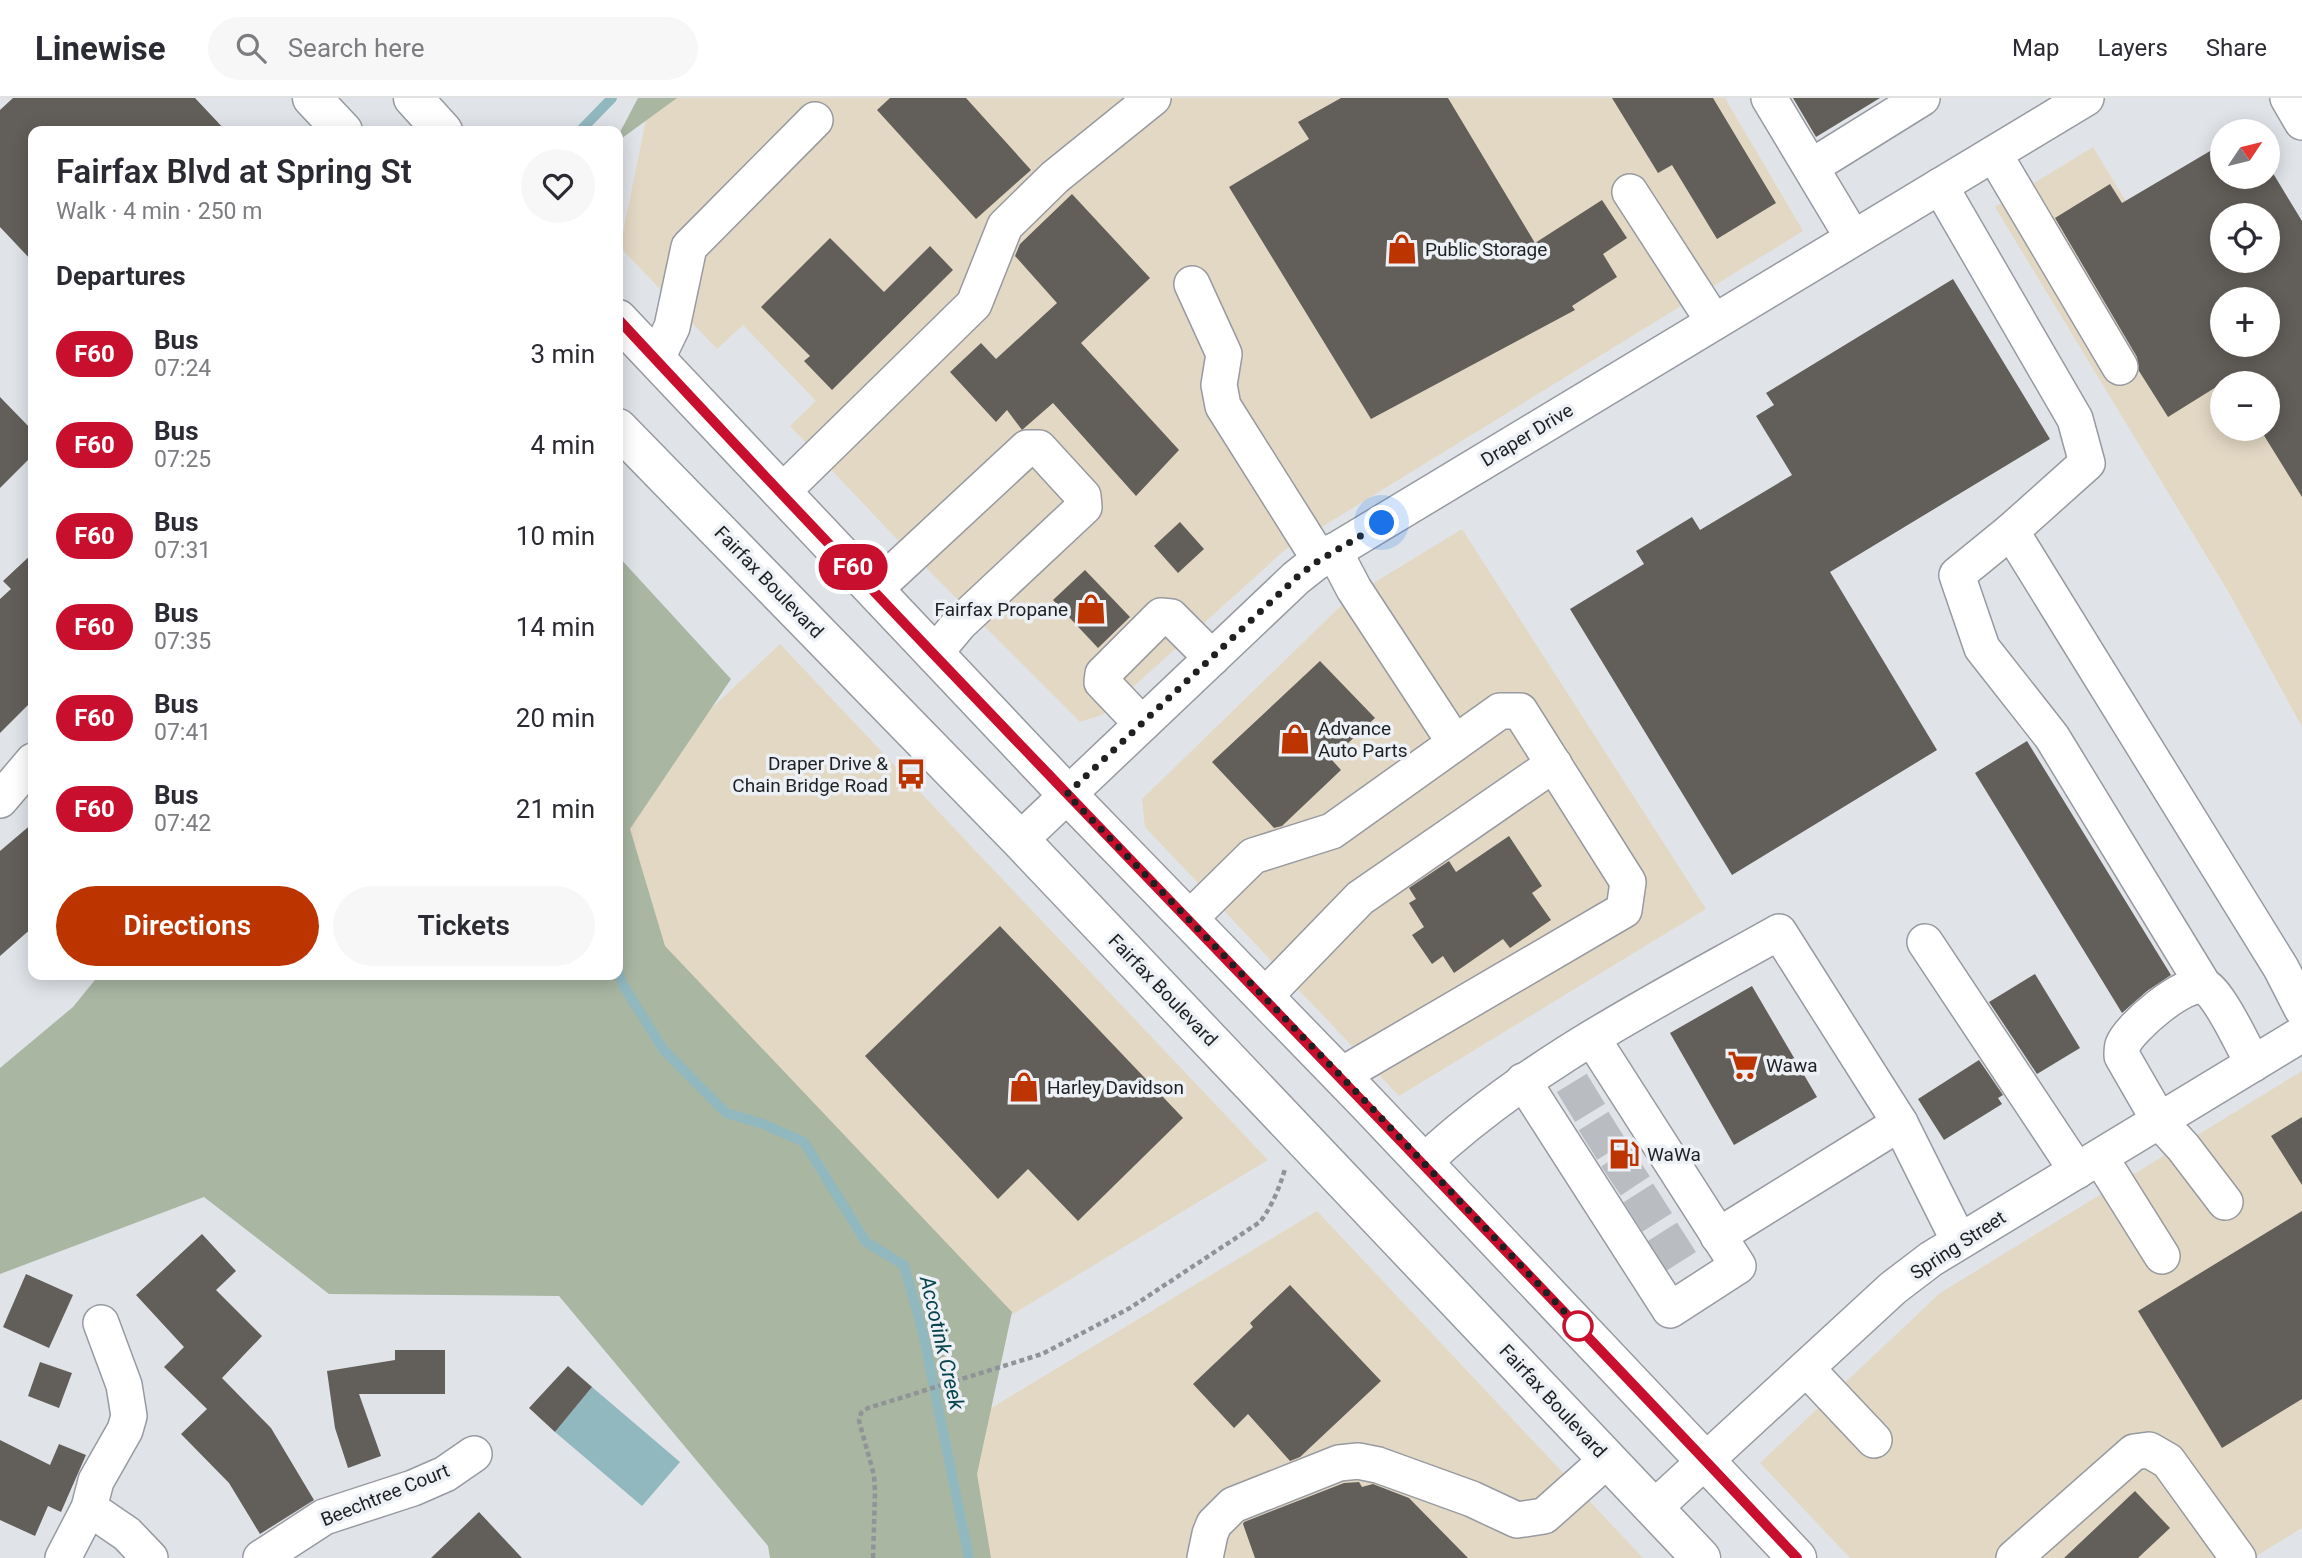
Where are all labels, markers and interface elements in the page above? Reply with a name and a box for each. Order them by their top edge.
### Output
search box [208,17,698,80]
text: Linewise [35,29,166,68]
icon: search [232,29,270,67]
text: Search here [288,33,424,63]
text: Map [2012,34,2060,62]
text: Layers [2098,34,2168,62]
text: Share [2206,34,2267,62]
north arrow [2210,119,2280,189]
map controls [2210,119,2280,441]
button: heart [521,149,595,223]
text: Fairfax Blvd at Spring St [56,152,412,191]
text: Walk · 4 min · 250 m [56,198,262,225]
button: locate [2210,203,2280,273]
shop icon: Public Storage [1385,232,1419,266]
place label: Public Storage [1425,238,1547,261]
text: Departures [56,261,186,291]
button: + [2210,287,2280,357]
text: Bus [154,325,199,355]
text: 3 min [530,339,595,369]
text: F60 [74,340,115,368]
text: 07:24 [154,355,211,382]
button: − [2210,371,2280,441]
street label: Draper Drive [1477,399,1577,471]
text: Bus [154,416,199,446]
text: 4 min [530,430,595,460]
text: F60 [74,431,115,459]
text: 07:25 [154,446,211,473]
your location [1364,505,1399,540]
text: Bus [154,507,199,537]
text: 10 min [516,521,595,551]
street label: Fairfax Boulevard [710,521,828,643]
text: F60 [74,522,115,550]
text: 07:31 [154,537,211,564]
line badge: F60 [813,544,893,590]
text: F60 [833,553,873,581]
shop icon: Fairfax Propane [1074,592,1108,626]
text: Bus [154,598,199,628]
place label: Fairfax Propane [935,598,1068,621]
text: 14 min [516,612,595,642]
text: F60 [74,613,115,641]
text: 07:35 [154,628,211,655]
text: Bus [154,689,199,719]
text: 20 min [516,703,595,733]
text: F60 [74,704,115,732]
place label: Advance Auto Parts [1318,717,1408,762]
text: 07:41 [154,719,211,746]
shop icon: Advance Auto Parts [1278,722,1312,756]
place label: Draper Drive & Chain Bridge Road [732,752,888,797]
bus stop icon: Draper Drive & Chain Bridge Road [894,757,928,791]
text: Bus [154,780,199,810]
text: 21 min [516,794,595,824]
text: F60 [74,795,115,823]
text: 07:42 [154,810,211,837]
button: Directions [56,886,319,966]
button: Tickets [333,886,595,966]
street label: Fairfax Boulevard [1104,929,1222,1051]
supermarket icon: Wawa [1726,1048,1760,1082]
place label: Wawa [1766,1054,1818,1077]
shop icon: Harley Davidson [1007,1070,1041,1104]
place label: Harley Davidson [1047,1076,1184,1099]
fuel station icon: WaWa [1607,1137,1641,1171]
place label: WaWa [1647,1143,1701,1166]
street label: Spring Street [1906,1206,2010,1284]
water label: Accotink Creek [915,1273,969,1413]
unlabelled marker [1563,1311,1593,1341]
street label: Fairfax Boulevard [1494,1339,1612,1463]
street label: Beechtree Court [317,1459,453,1531]

